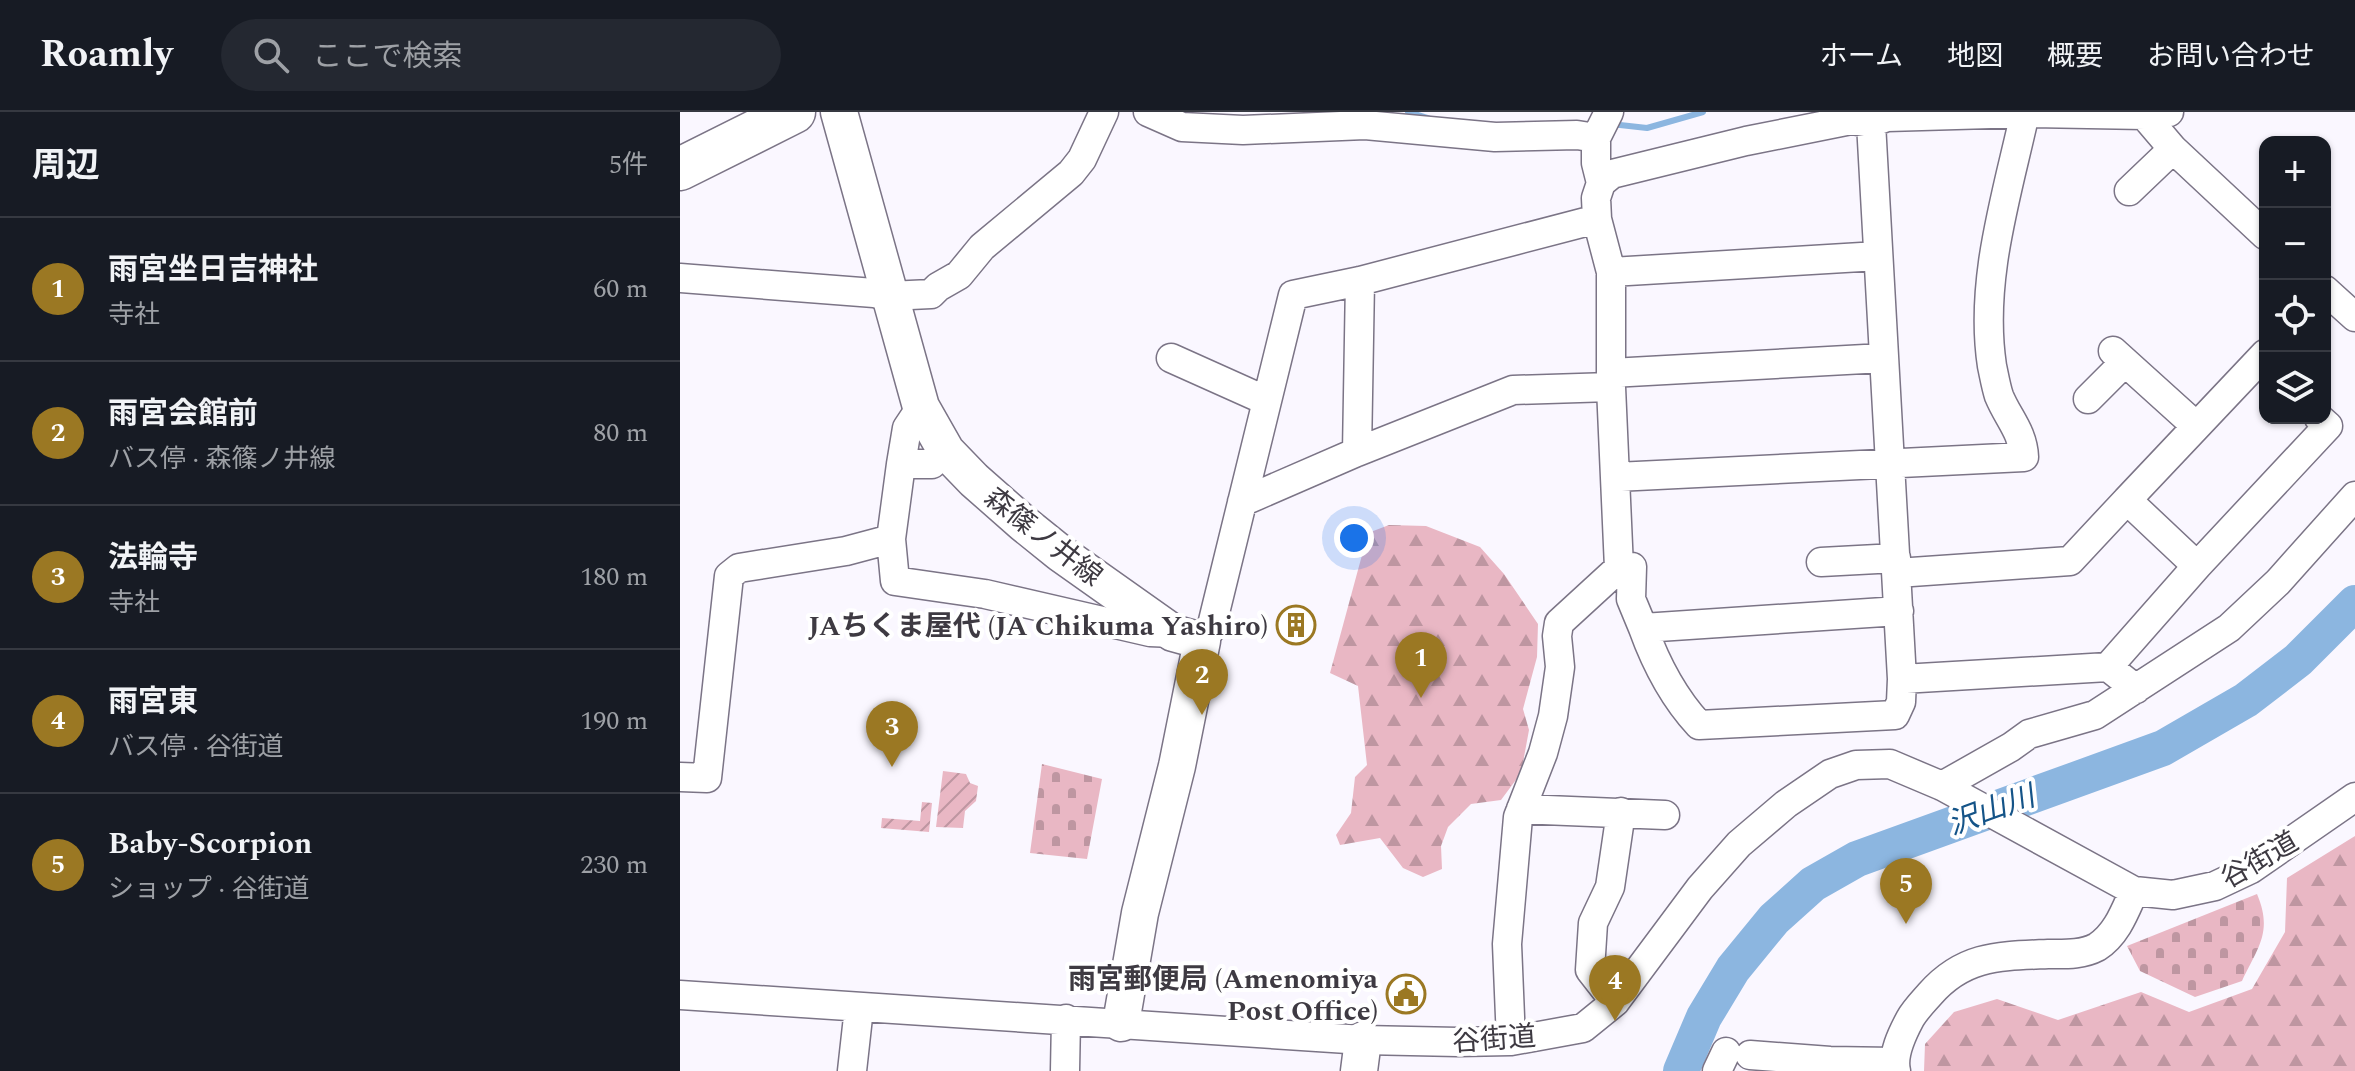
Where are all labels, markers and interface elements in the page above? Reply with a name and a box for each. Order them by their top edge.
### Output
search box [221,19,781,91]
text: Roamly [40,26,173,84]
icon: search [249,33,293,77]
text: ここで検索 [313,34,463,80]
text: ホーム [1820,35,1903,78]
text: 地図 [1947,35,2003,78]
text: 概要 [2047,35,2103,78]
text: お問い合わせ [2147,35,2315,78]
map controls [2259,136,2331,424]
button: + [2259,136,2331,208]
text: 周辺 [32,140,100,192]
text: 5件 [609,145,648,185]
button: − [2259,208,2331,280]
text: 雨宮坐日吉神社 [108,247,318,293]
text: 1 [51,269,65,309]
text: 60 m [593,269,648,309]
button: locate [2259,280,2331,352]
text: 寺社 [108,295,160,335]
button: layers [2259,352,2331,424]
text: 雨宮会館前 [108,391,258,437]
text: 2 [51,413,65,453]
text: 80 m [593,413,648,453]
text: バス停 · 森篠ノ井線 [108,439,336,479]
street label: 森篠ノ井線 [975,477,1111,597]
your location [1334,518,1374,558]
text: 法輪寺 [108,535,198,581]
text: 3 [51,557,65,597]
text: 180 m [580,557,648,597]
text: 寺社 [108,583,160,623]
building icon: JAちくま屋代 (JA Chikuma Yashiro) [1275,604,1317,646]
place label: JAちくま屋代 (JA Chikuma Yashiro) [808,605,1268,648]
pin: 1 [1395,632,1447,698]
pin: 2 [1176,649,1228,715]
text: 雨宮東 [108,679,198,725]
text: 4 [51,701,65,741]
text: 190 m [580,701,648,741]
pin: 3 [866,701,918,767]
text: バス停 · 谷街道 [108,727,284,767]
water label: 沢山川 [1941,773,2044,848]
text: Baby-Scorpion [108,821,312,867]
street label: 谷街道 [2213,821,2307,900]
text: 5 [51,845,65,885]
text: 230 m [580,845,648,885]
pin: 5 [1880,858,1932,924]
text: ショップ · 谷街道 [108,869,310,909]
pin: 4 [1589,955,1641,1021]
place label: 雨宮郵便局 (Amenomiya Post Office) [1068,958,1379,1033]
public building icon: 雨宮郵便局 (Amenomiya Post Office) [1385,973,1427,1015]
street label: 谷街道 [1451,1015,1538,1064]

